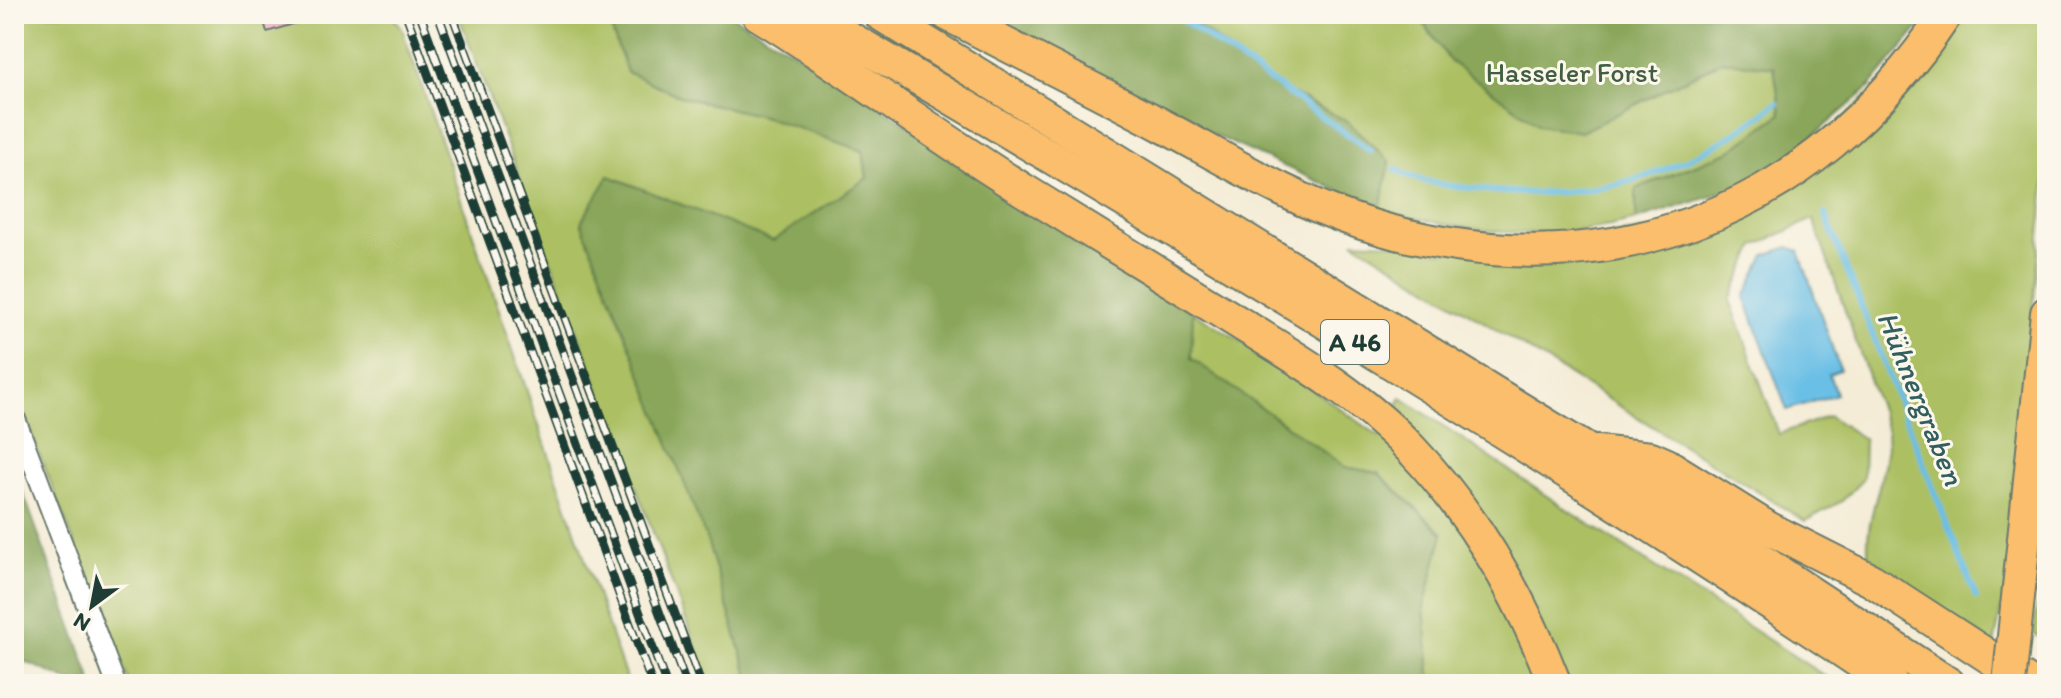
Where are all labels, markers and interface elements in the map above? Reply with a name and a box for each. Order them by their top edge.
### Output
park label: Hasseler Forst [1486,55,1658,89]
water label: Hühnergraben [1869,306,1973,490]
road number: A 46 [1321,320,1389,364]
north arrow [52,566,132,646]
text: N [68,607,95,638]

